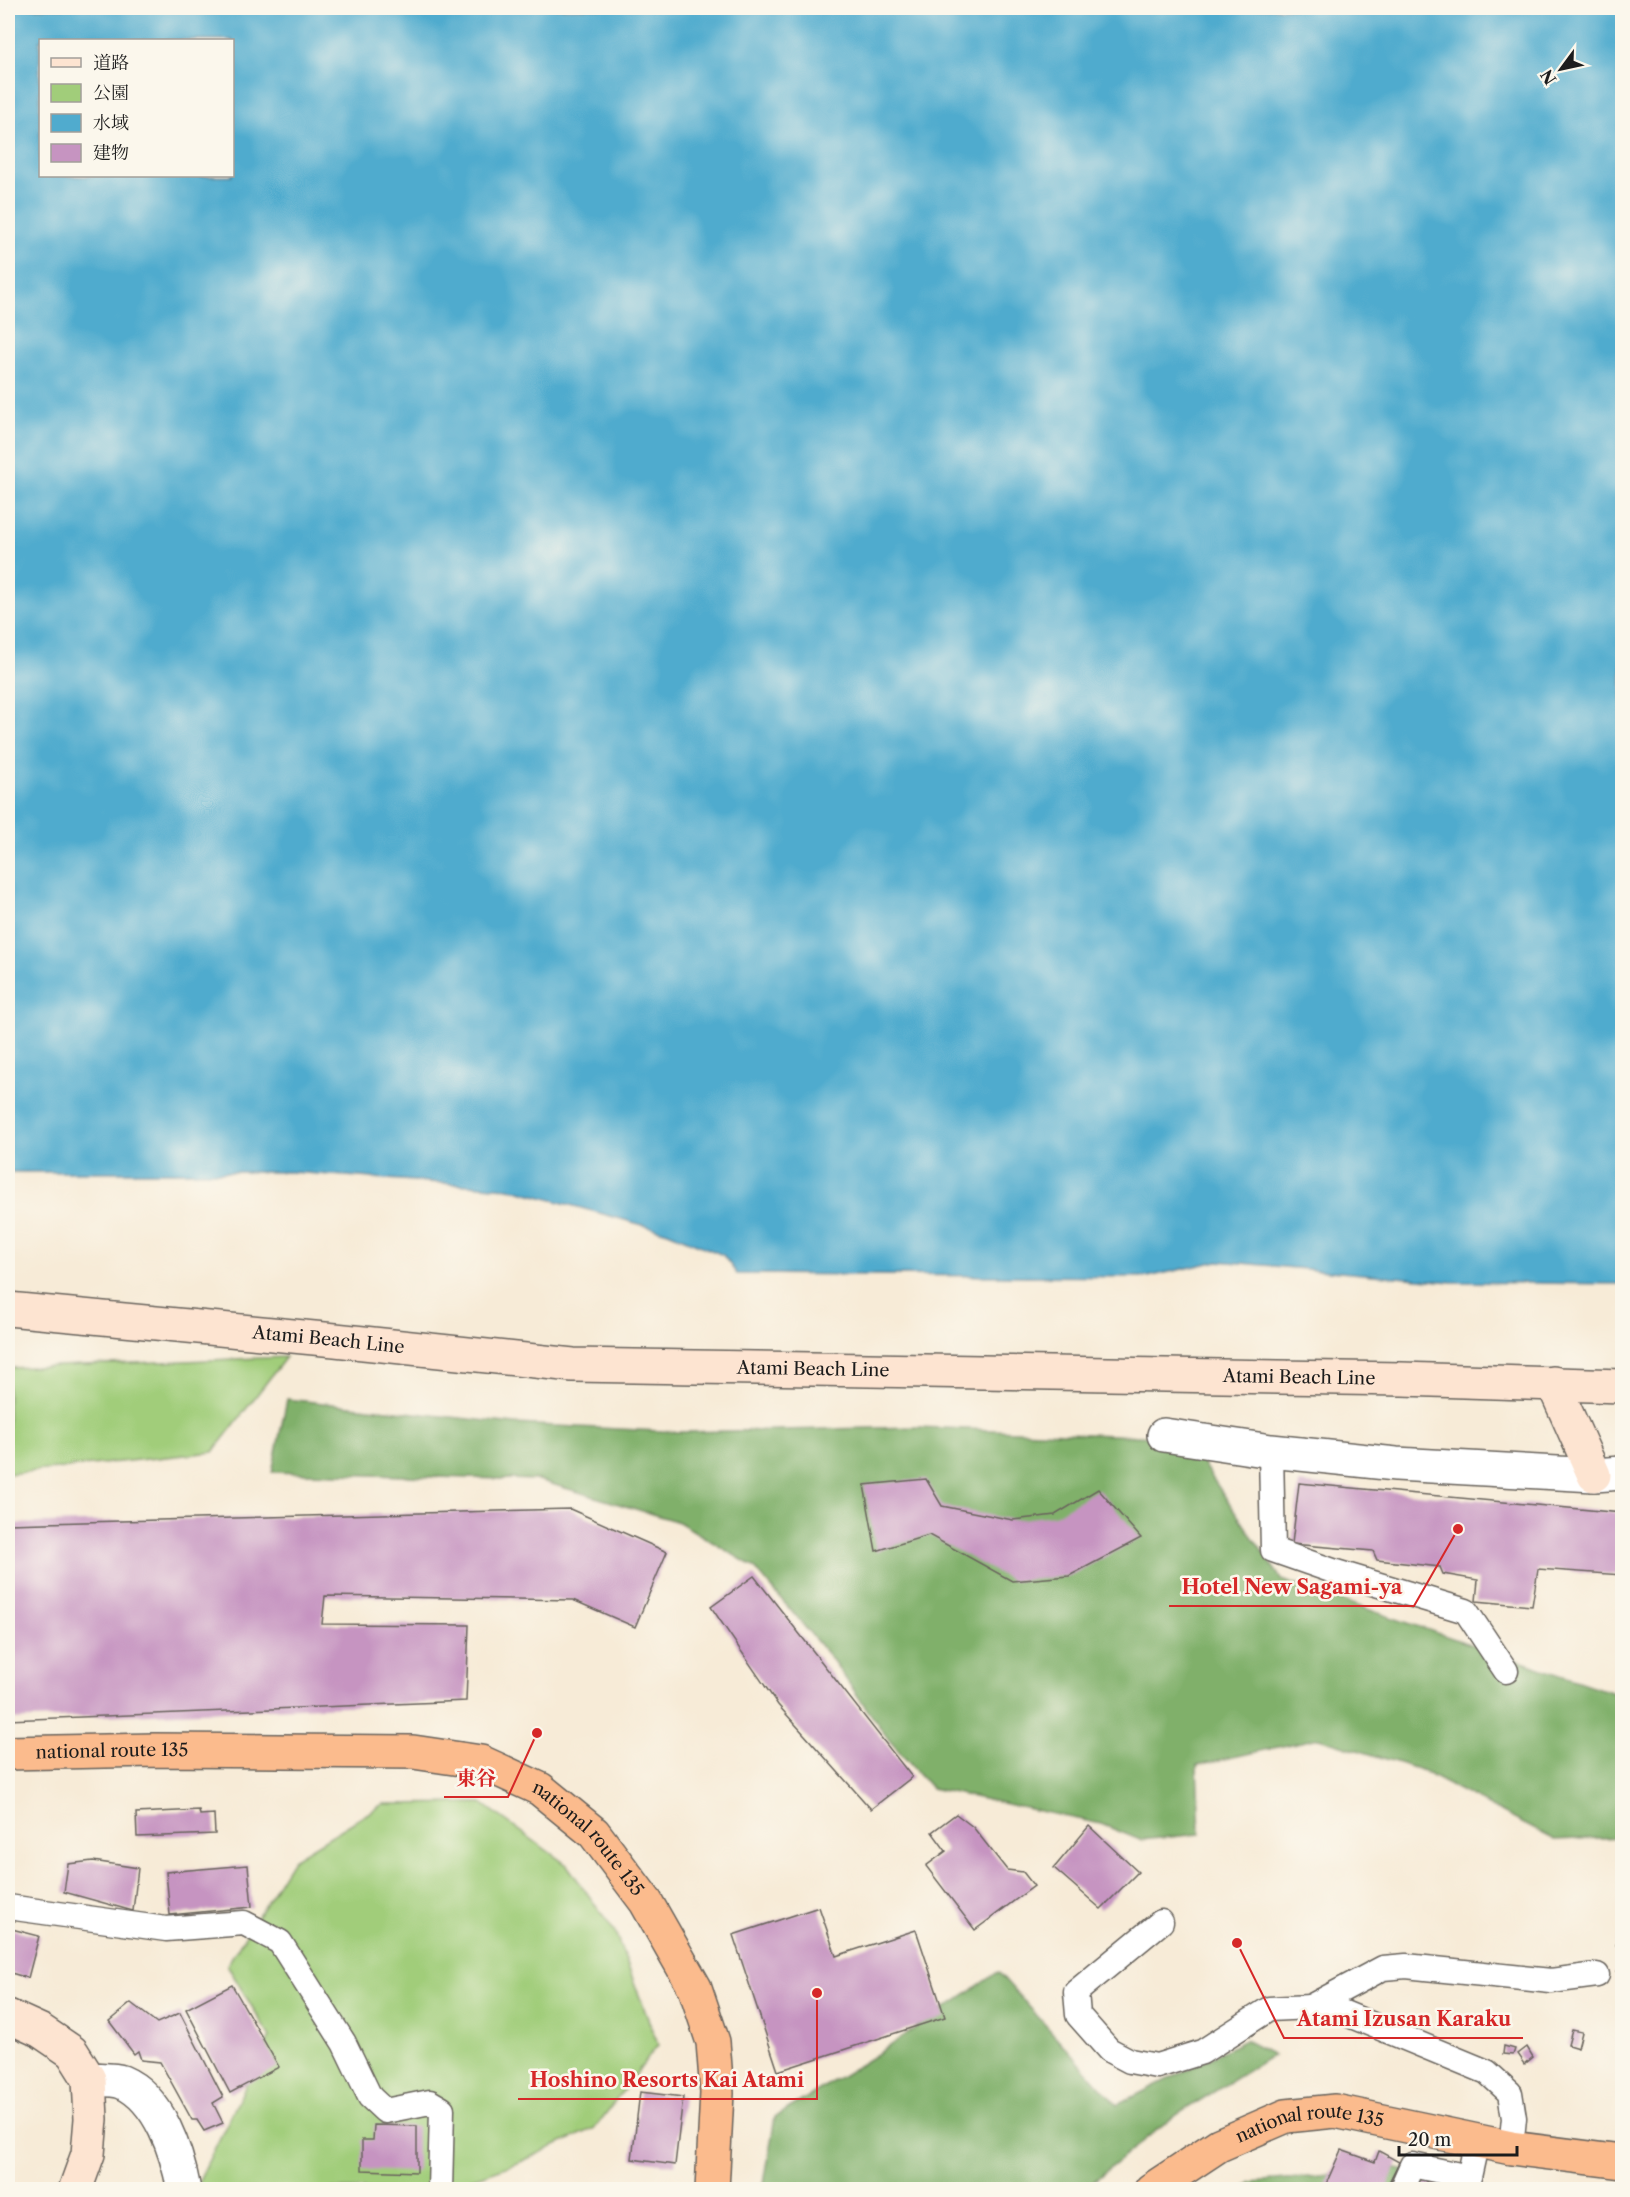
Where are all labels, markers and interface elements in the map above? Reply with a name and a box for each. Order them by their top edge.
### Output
legend [39,39,234,177]
north arrow [1531,39,1591,99]
text: 道路 [93,52,129,74]
text: N [1536,66,1561,88]
text: 公園 [93,82,129,104]
text: 水域 [93,112,129,134]
text: 建物 [93,142,129,164]
street label: Atami Beach Line [251,1321,406,1358]
street label: Atami Beach Line [736,1357,890,1381]
street label: Atami Beach Line [1222,1365,1376,1390]
callout: Hotel New Sagami-ya [1169,1568,1414,1606]
text: Hotel New Sagami-ya [1182,1575,1403,1599]
street label: national route 135 [35,1739,188,1763]
callout: 東谷 [444,1759,508,1797]
text: 東谷 [456,1766,496,1790]
street label: national route 135 [529,1776,649,1900]
callout: Atami Izusan Karaku [1284,2000,1523,2038]
text: Atami Izusan Karaku [1296,2007,1511,2031]
callout: Hoshino Resorts Kai Atami [518,2061,817,2099]
text: Hoshino Resorts Kai Atami [530,2068,804,2092]
street label: national route 135 [1232,2100,1386,2148]
scale bar [1399,2119,1518,2157]
text: 20 m [1408,2129,1452,2151]

